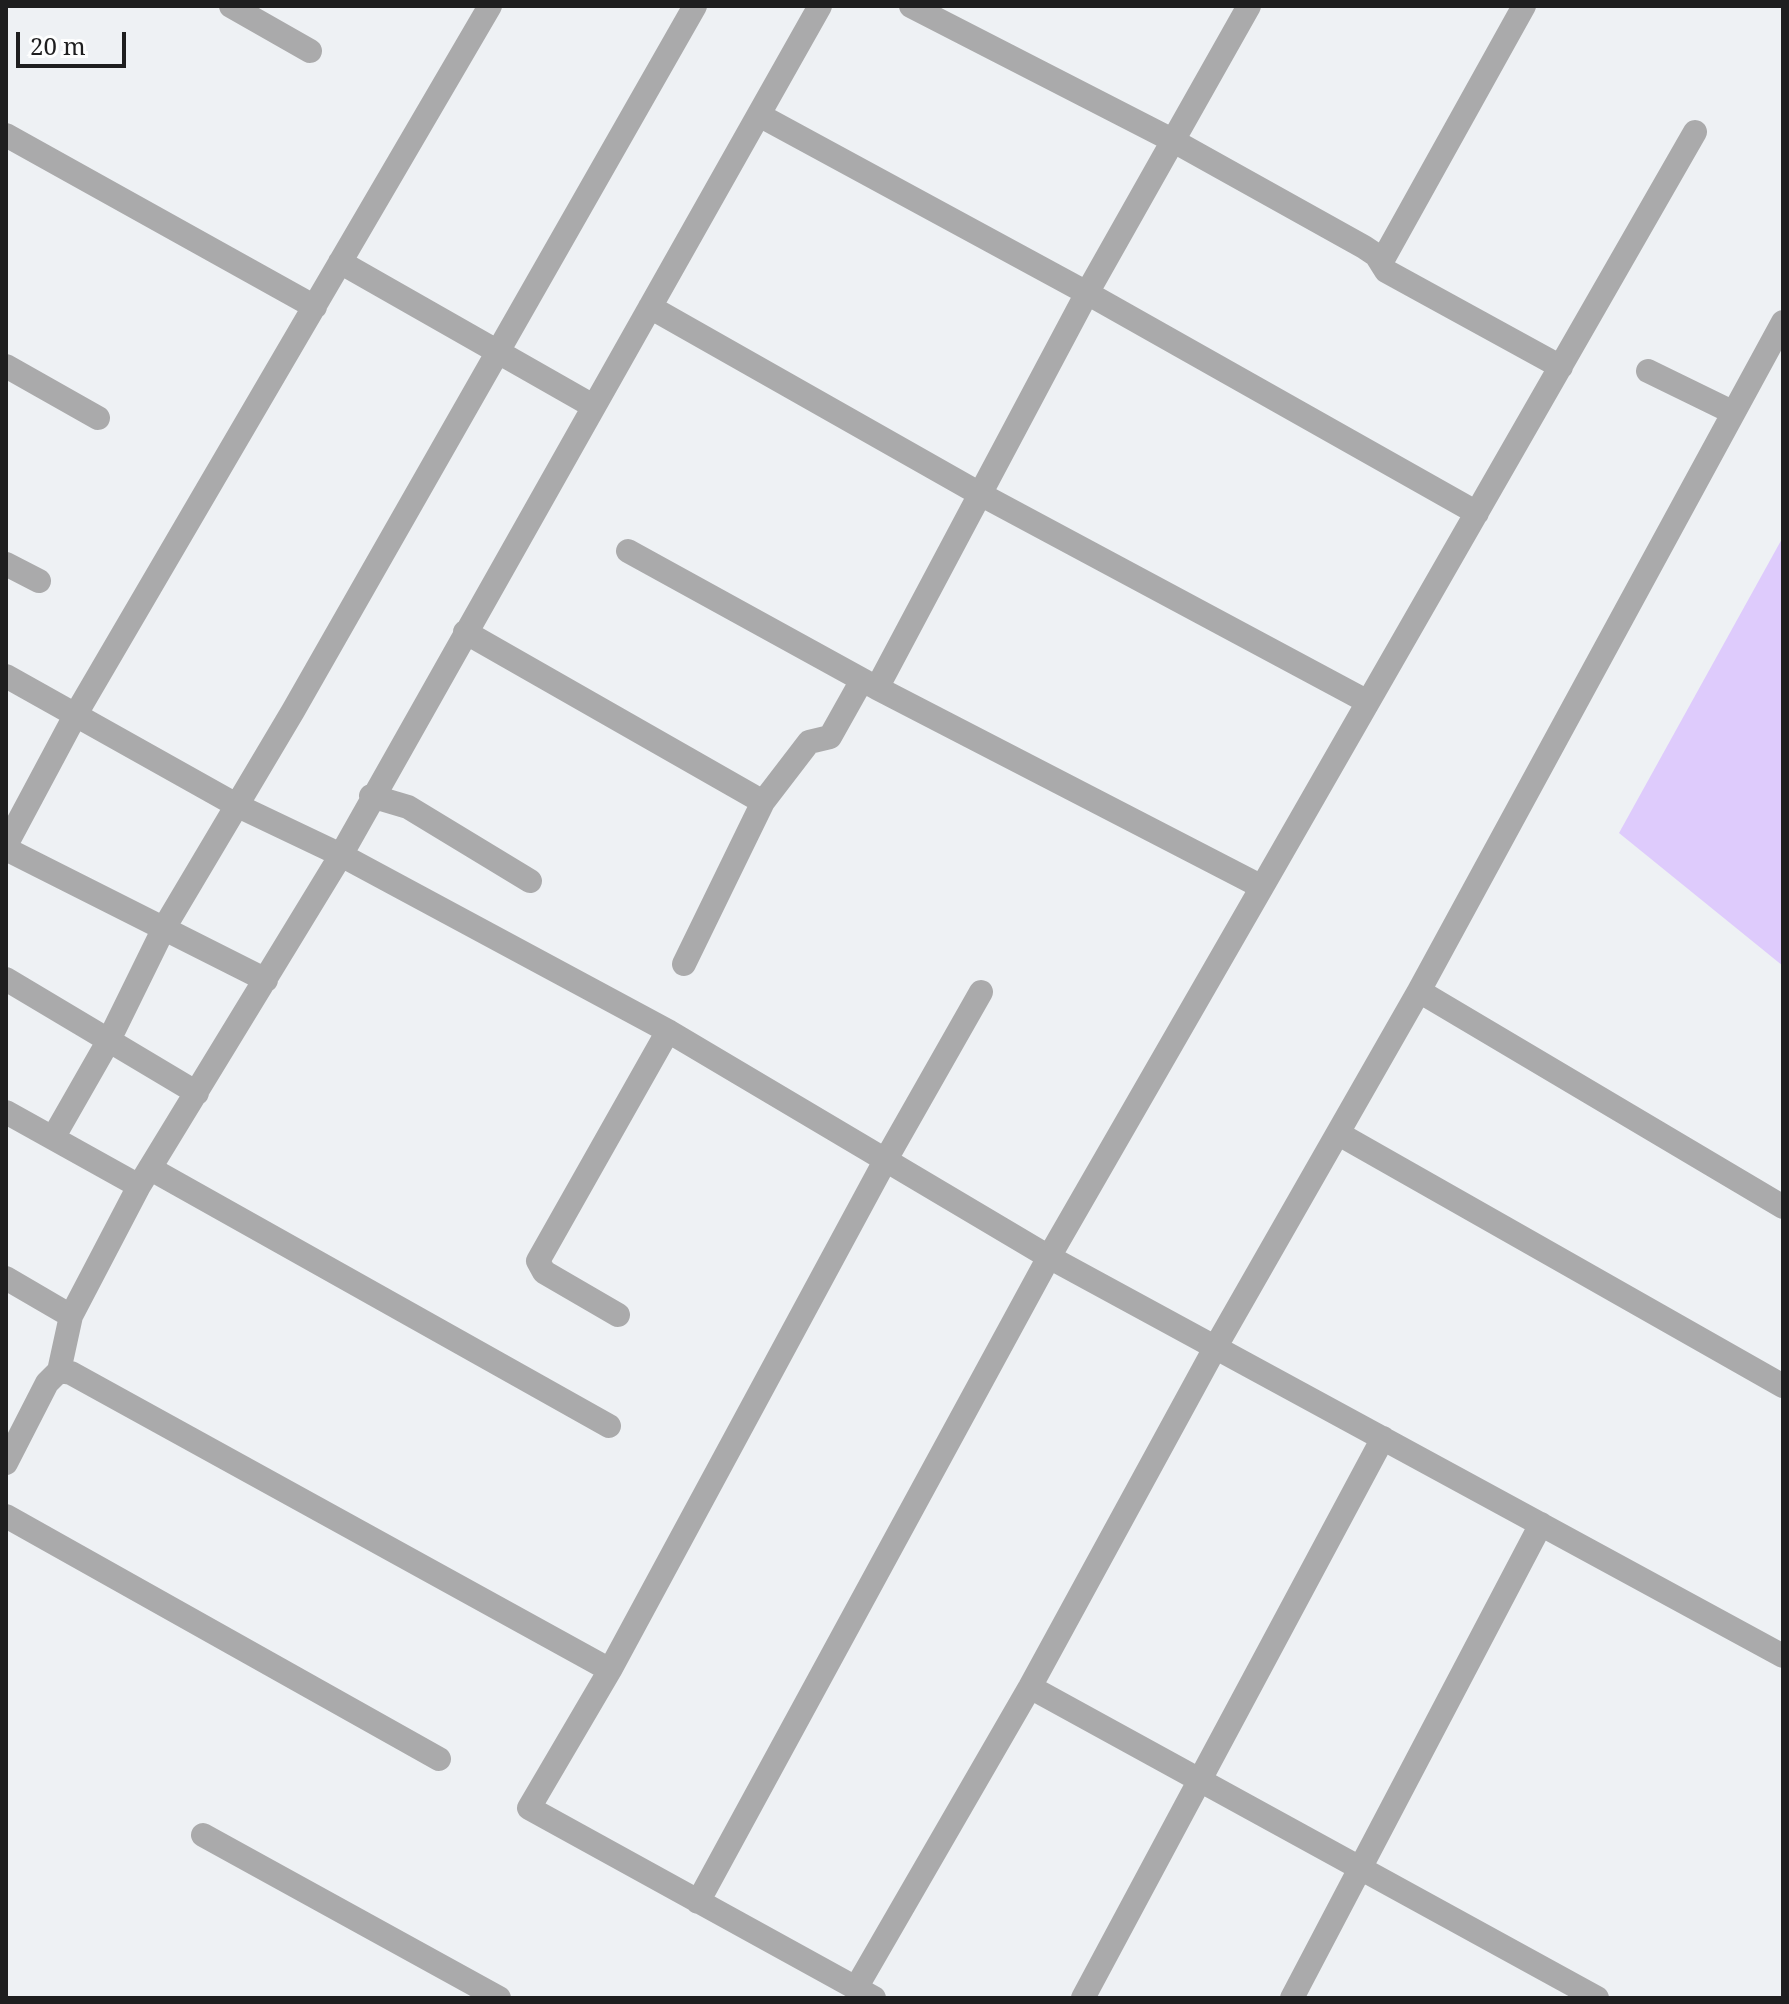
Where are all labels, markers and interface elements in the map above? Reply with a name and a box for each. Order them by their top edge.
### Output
scale bar [20,16,130,66]
text: 20 m [30,29,86,62]

